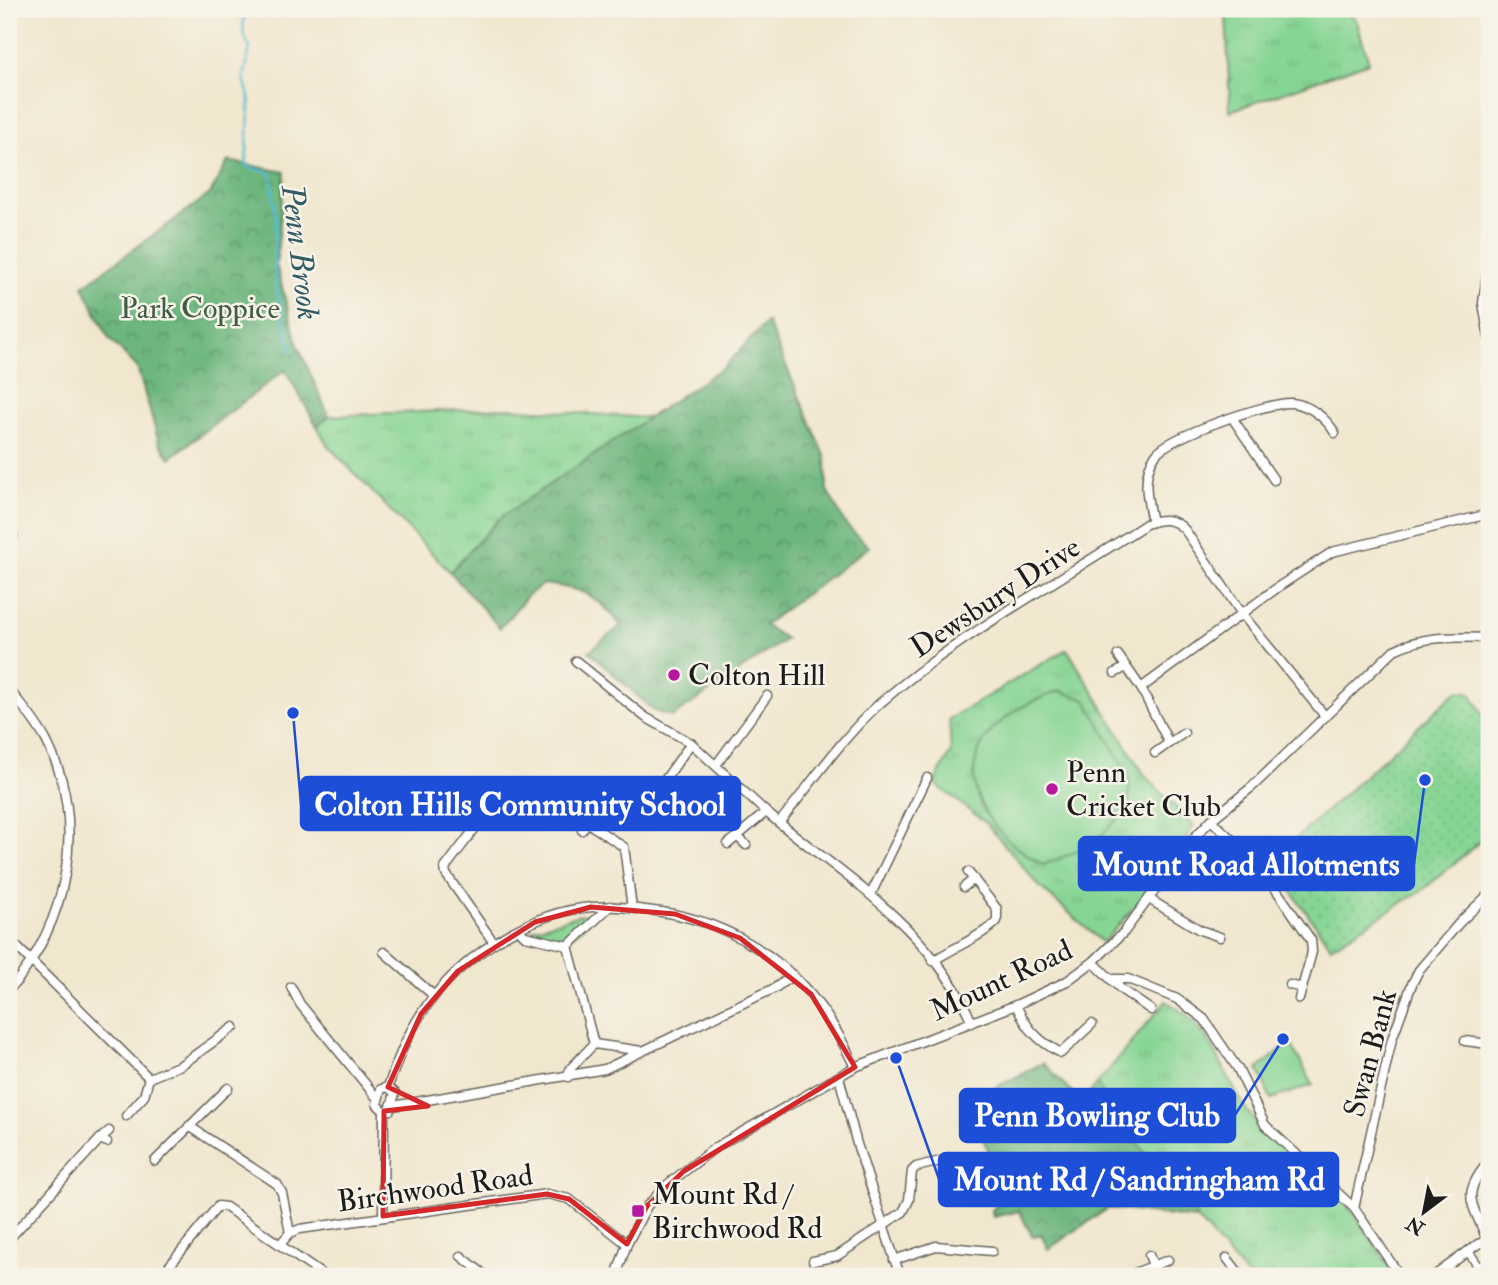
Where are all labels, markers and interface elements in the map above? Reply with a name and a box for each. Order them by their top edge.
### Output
water label: Penn Brook [272,181,328,322]
park label: Park Coppice [120,290,280,327]
street label: Dewsbury Drive [903,529,1087,666]
place label: Colton Hill [688,657,826,694]
marker: Colton Hill [666,667,682,683]
place label: Penn Cricket Club [1066,754,1221,825]
callout: Colton Hills Community School [301,777,740,830]
marker: Penn Cricket Club [1044,781,1060,797]
text: Colton Hills Community School [314,785,727,825]
callout: Mount Road Allotments [1079,837,1414,890]
text: Mount Road Allotments [1091,845,1400,885]
street label: Mount Road [924,931,1078,1029]
street label: Swan Bank [1336,985,1405,1121]
callout: Penn Bowling Club [960,1089,1235,1142]
text: Penn Bowling Club [974,1096,1220,1136]
callout: Mount Rd / Sandringham Rd [939,1153,1338,1206]
street label: Birchwood Road [335,1156,535,1221]
text: Mount Rd / Sandringham Rd [952,1160,1325,1200]
place label: Mount Rd / Birchwood Rd [652,1176,823,1247]
north arrow [1390,1176,1460,1246]
marker: Mount Rd / Birchwood Rd [630,1203,646,1219]
text: N [1401,1210,1430,1241]

